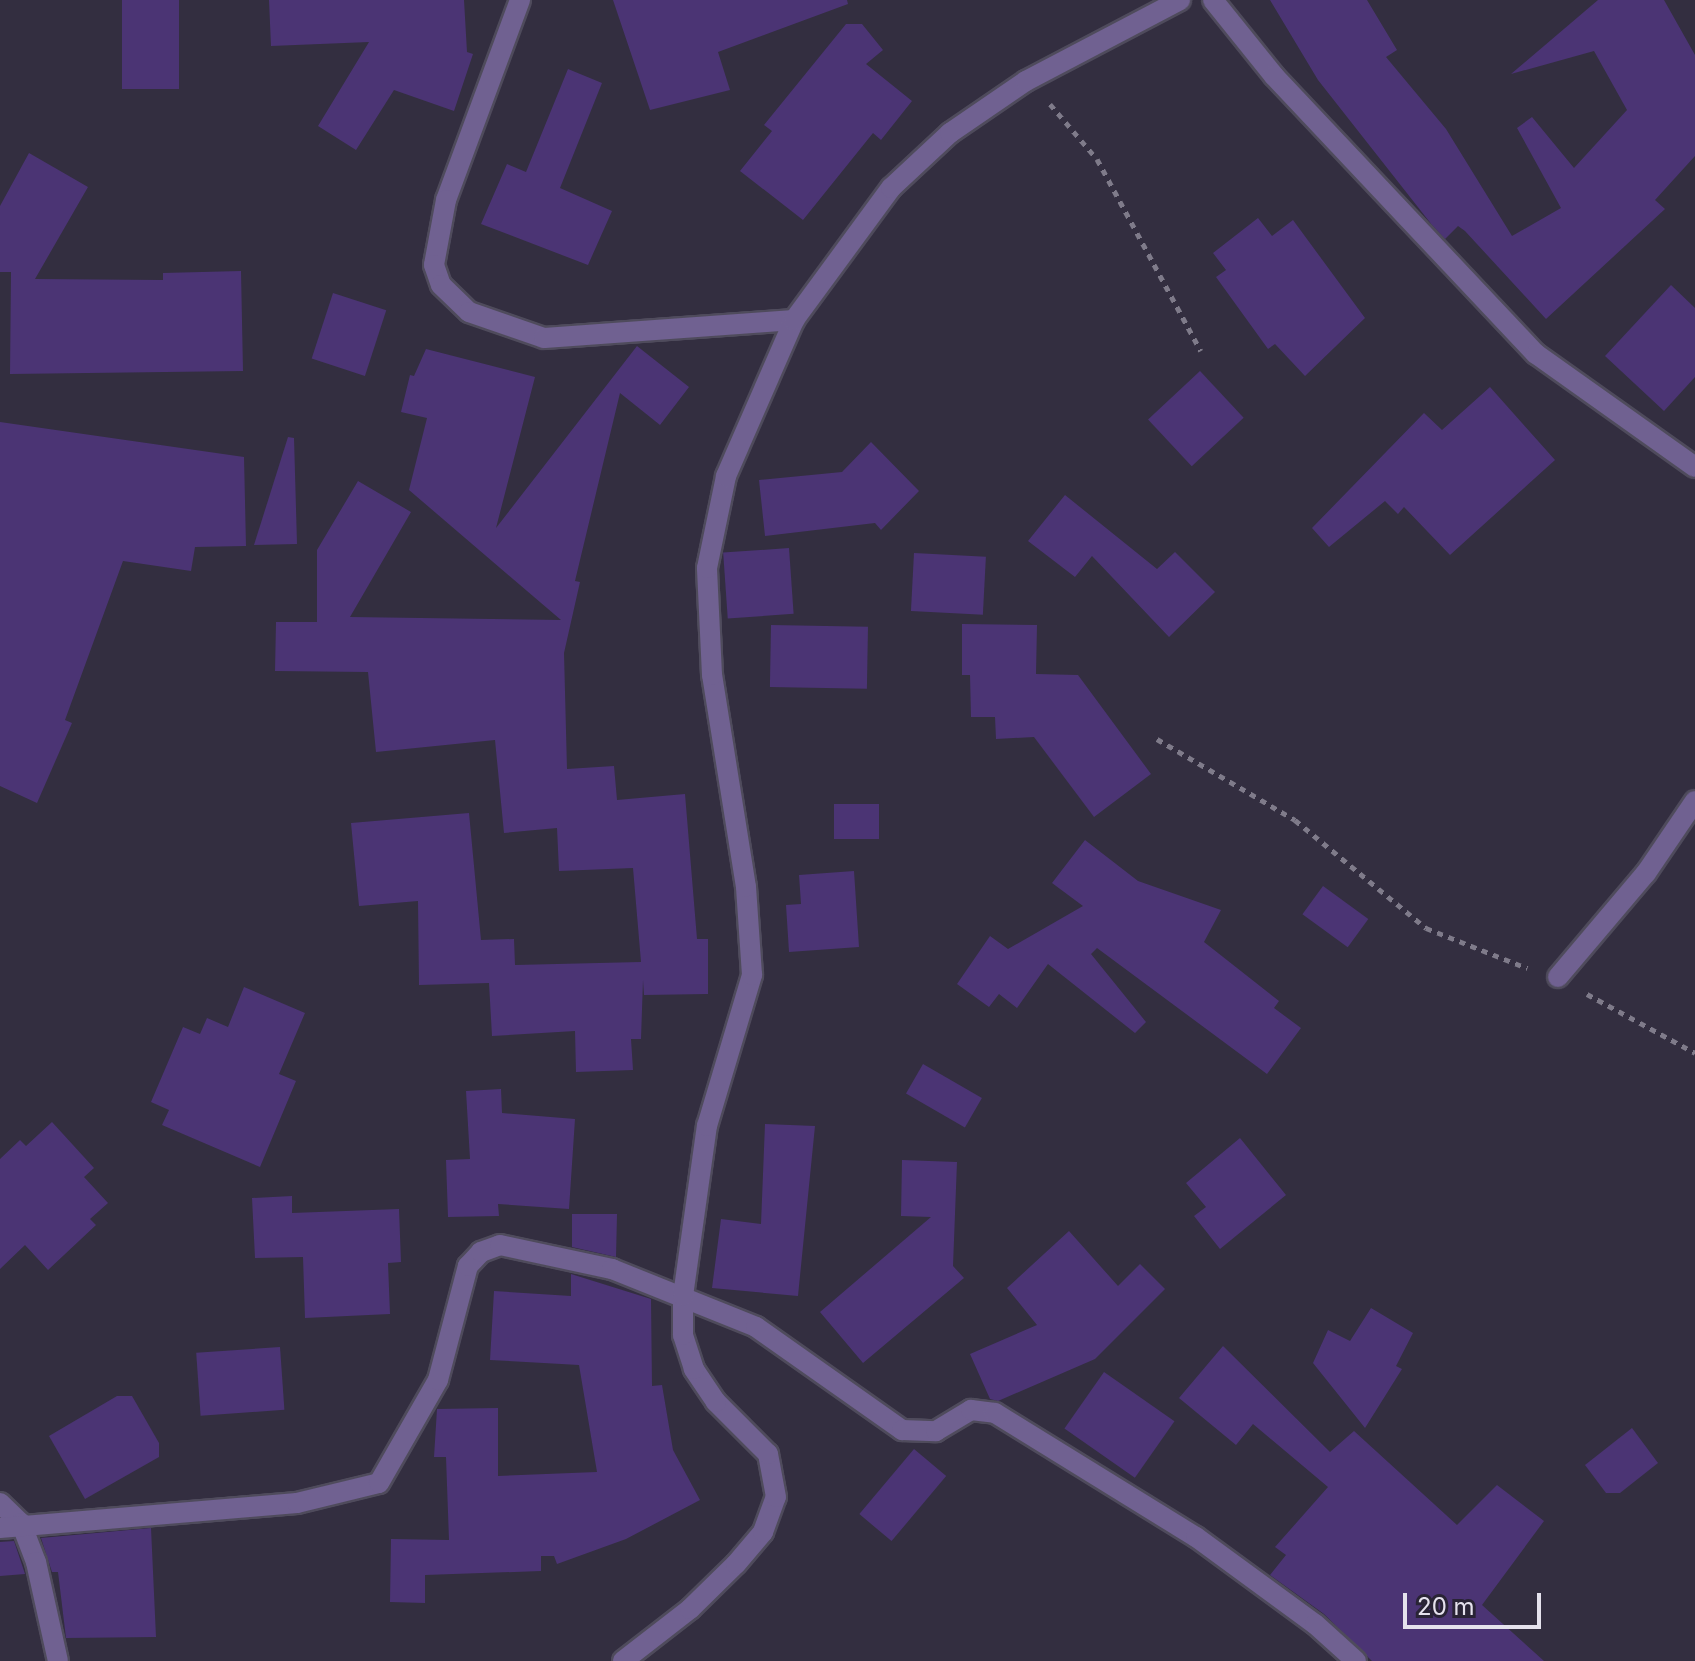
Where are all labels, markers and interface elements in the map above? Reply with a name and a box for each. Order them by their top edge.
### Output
scale bar [1407,1577,1545,1627]
text: 20 m [1417,1592,1475,1621]

